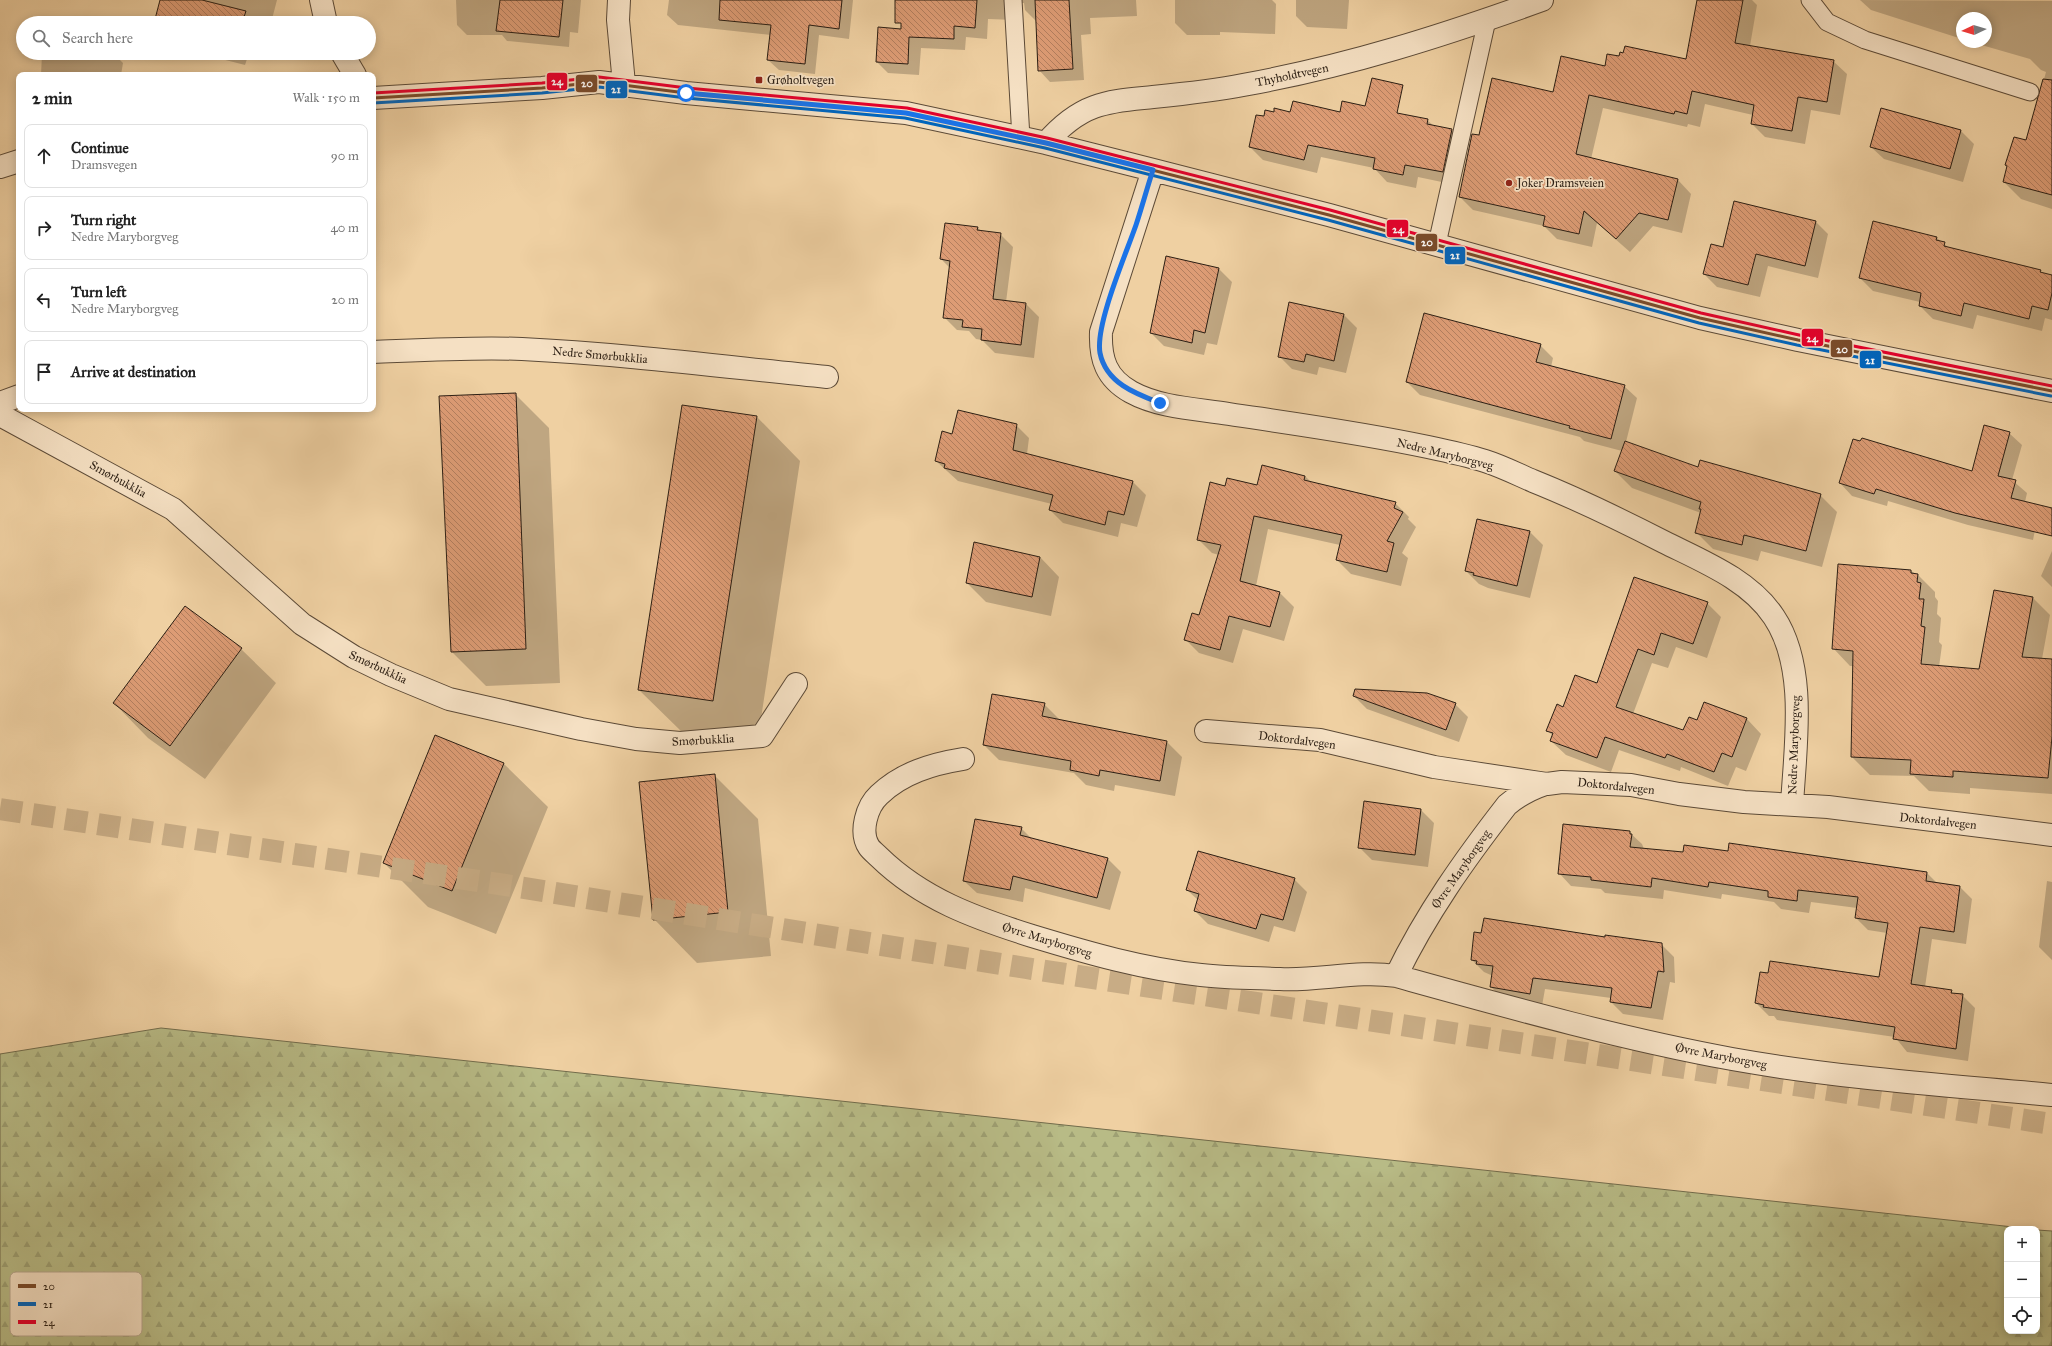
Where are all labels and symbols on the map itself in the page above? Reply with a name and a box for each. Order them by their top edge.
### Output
north arrow [1956,12,1992,48]
street label: Thyholdtvegen [1254,60,1330,91]
line badge: 24 [546,72,568,91]
place label: Grøholtvegen [767,73,835,88]
line badge: 20 [575,74,598,93]
text: 24 [551,75,564,89]
marker: Grøholtvegen [754,75,764,85]
text: 20 [581,77,594,90]
line badge: 21 [605,80,628,99]
text: 21 [611,83,622,96]
route start [677,84,695,102]
place label: Joker Dramsveien [1515,176,1605,191]
marker: Joker Dramsveien [1504,178,1514,188]
line badge: 24 [1386,219,1409,238]
text: 24 [1392,223,1405,237]
line badge: 20 [1415,233,1438,252]
text: 20 [1421,236,1434,249]
line badge: 21 [1444,246,1466,265]
text: 21 [1450,249,1461,262]
line badge: 24 [1801,328,1824,347]
text: 24 [1806,332,1819,346]
line badge: 20 [1830,339,1853,358]
text: 20 [1836,343,1849,356]
street label: Nedre Smørbukklia [552,344,649,366]
line badge: 21 [1859,350,1882,369]
text: 21 [1865,354,1876,367]
route end [1151,394,1169,412]
street label: Nedre Maryborgveg [1395,435,1495,474]
street label: Smørbukklia [87,458,150,501]
street label: Smørbukklia [347,647,410,687]
street label: Nedre Maryborgveg [1785,695,1804,795]
street label: Doktordalvegen [1257,728,1337,753]
street label: Smørbukklia [671,731,735,749]
street label: Doktordalvegen [1576,775,1656,798]
street label: Doktordalvegen [1898,810,1978,833]
street label: Øvre Maryborgveg [1429,827,1494,912]
street label: Øvre Maryborgveg [1000,920,1094,961]
street label: Øvre Maryborgveg [1674,1040,1768,1073]
legend [10,1272,142,1336]
text: 20 [43,1280,55,1293]
text: 21 [43,1298,53,1311]
text: 24 [43,1316,55,1329]

